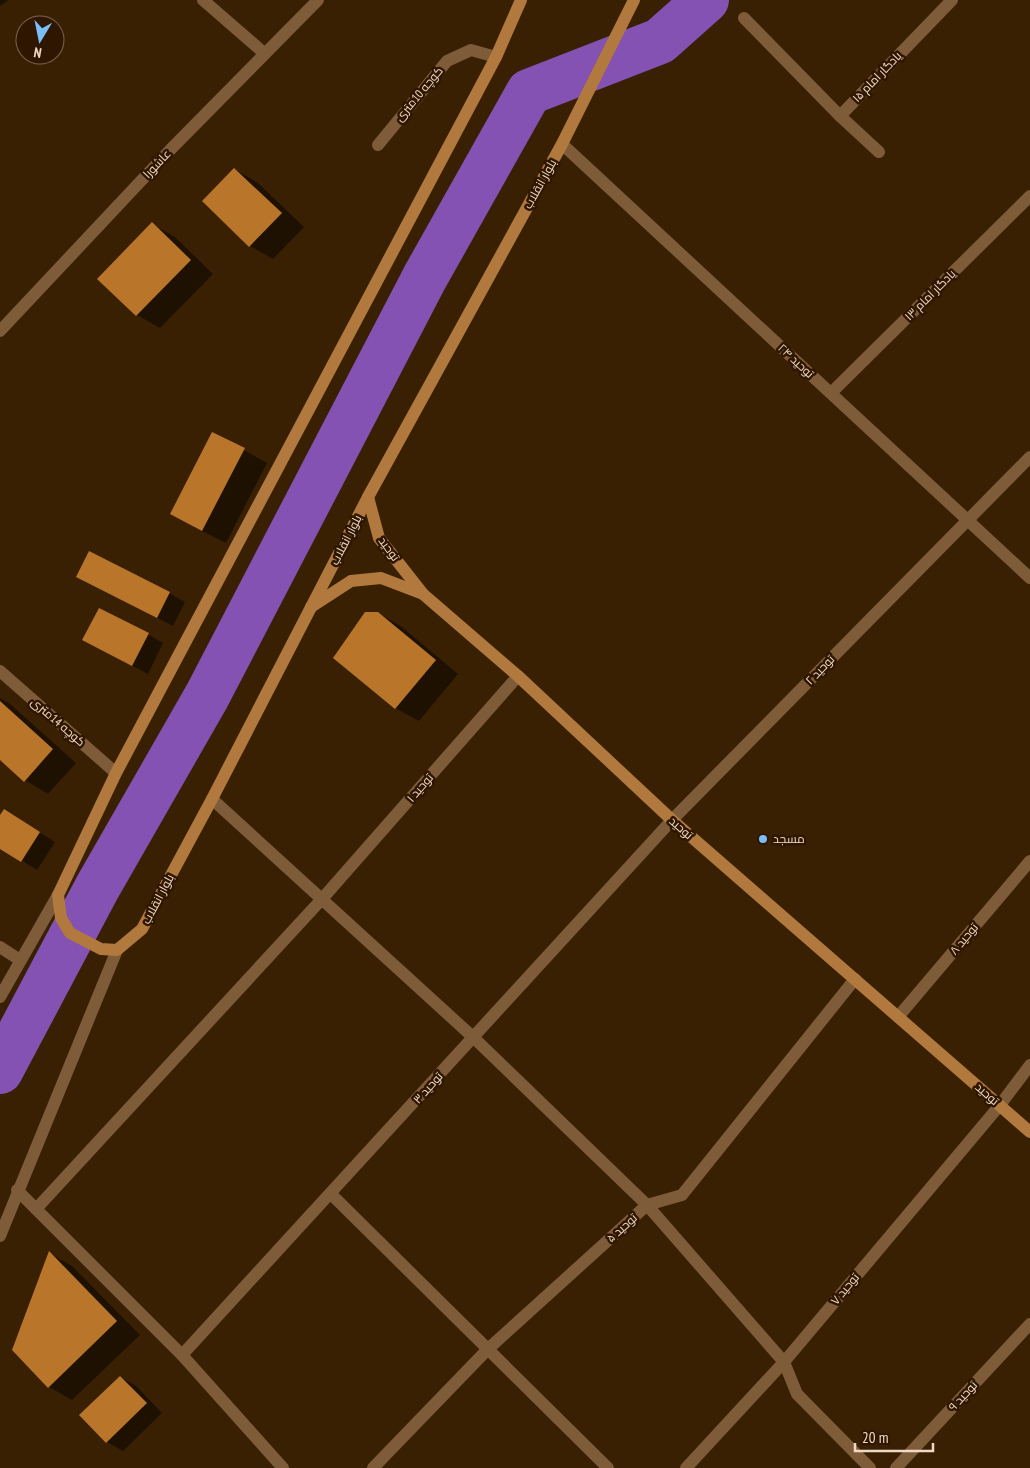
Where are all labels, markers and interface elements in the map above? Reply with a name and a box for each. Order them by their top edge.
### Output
north arrow [15,15,65,65]
text: N [32,43,43,62]
street label: یادگار امام ۱۵ [849,48,906,106]
street label: کوچه 10متری [391,63,447,125]
street label: عاشورا [140,146,174,181]
street label: بلوار انقلاب [520,156,559,211]
street label: یادگار امام ۱۳ [901,265,960,324]
street label: توحید ۲۴ [775,340,818,382]
street label: بلوار انقلاب [327,512,365,567]
street label: توحید [375,533,404,565]
street label: توحید ۲ [802,651,838,688]
street label: کوچه 14متری [27,694,89,751]
street label: توحید ۱ [403,770,437,805]
street label: توحید [666,813,697,843]
place label: مسجد [773,831,805,846]
marker: مسجد [757,833,769,845]
street label: بلوار انقلاب [138,871,177,926]
street label: توحید ۸ [946,919,982,958]
street label: توحید ۳ [410,1068,446,1107]
street label: توحید [972,1079,1003,1109]
street label: توحید ۵ [603,1210,641,1245]
street label: توحید ۷ [827,1269,863,1308]
street label: توحید ۹ [945,1377,981,1414]
scale bar [855,1420,932,1452]
text: 20 m [862,1428,888,1447]

